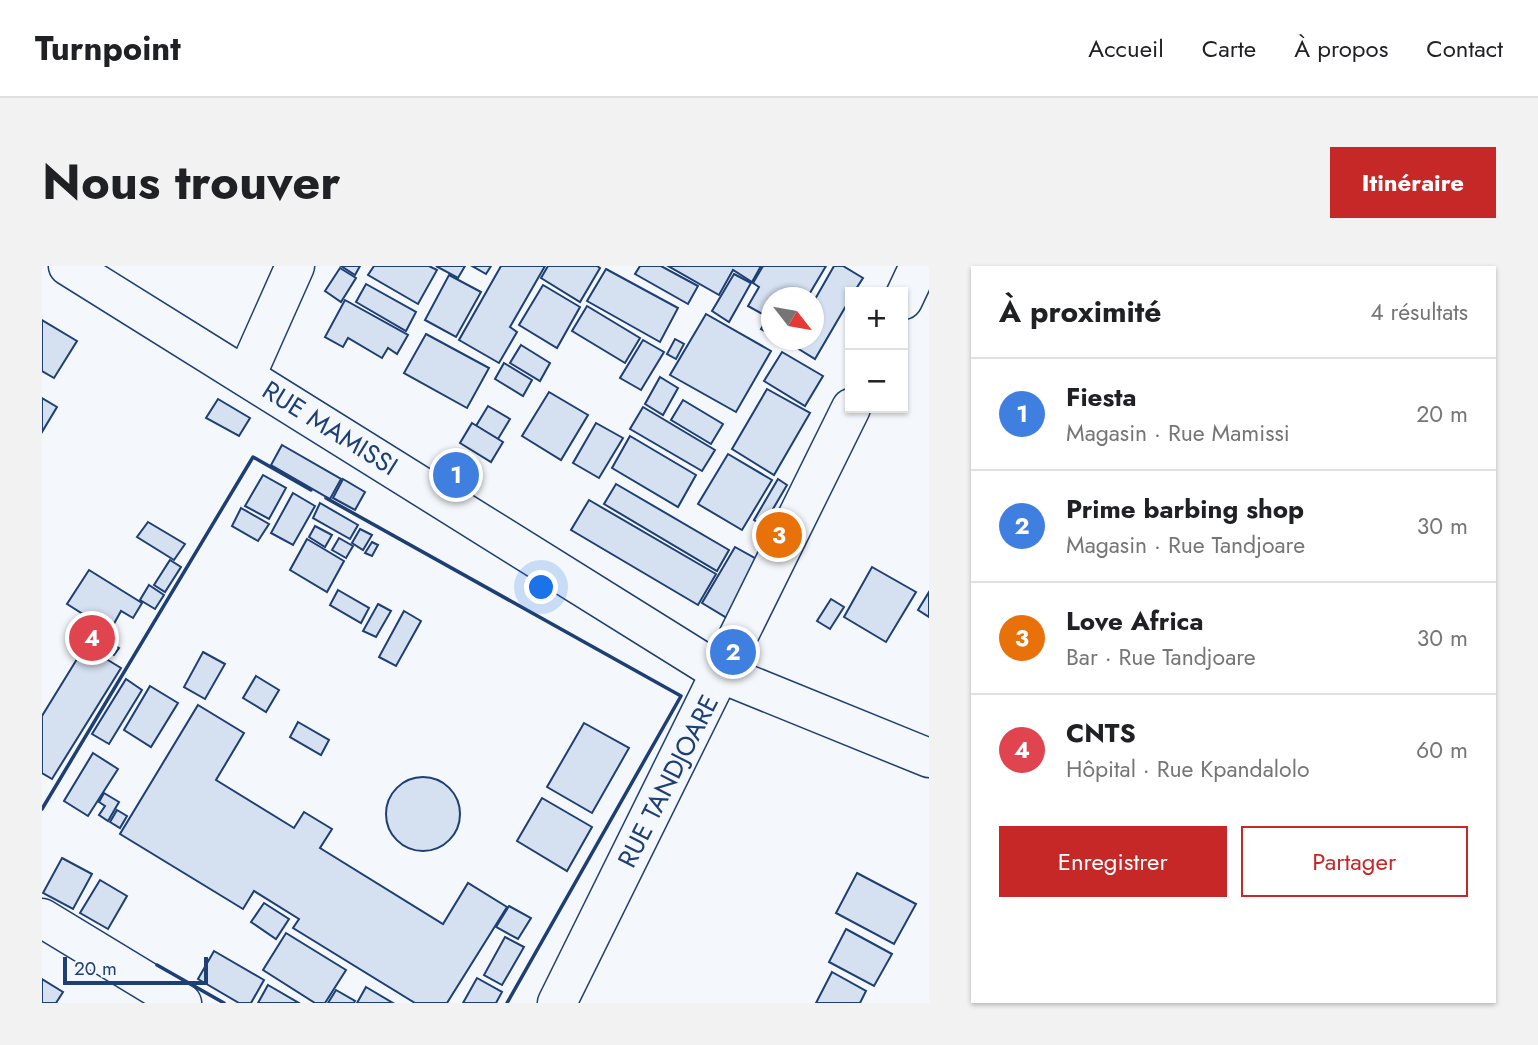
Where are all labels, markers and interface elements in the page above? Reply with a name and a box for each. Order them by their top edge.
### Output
text: Turnpoint [35,25,181,72]
text: Accueil [1088,31,1164,66]
text: Carte [1202,31,1256,66]
text: À propos [1294,31,1388,66]
text: Contact [1426,31,1503,66]
text: Nous trouver [42,147,340,217]
button: Itinéraire [1330,147,1496,218]
north arrow [761,287,824,350]
map controls [845,287,908,413]
button: + [845,287,908,350]
text: À proximité [999,290,1162,333]
text: 4 résultats [1370,295,1468,329]
button: − [845,350,908,413]
street label: RUE MAMISSI [255,371,405,485]
text: Fiesta [1066,378,1137,416]
text: 1 [1016,397,1028,431]
text: 20 m [1416,397,1468,431]
text: Magasin · Rue Mamissi [1066,416,1290,450]
pin: 1 [433,449,479,501]
text: Prime barbing shop [1066,490,1304,528]
pin: 3 [756,509,802,561]
text: 2 [1014,509,1030,543]
text: 30 m [1417,509,1468,543]
text: Magasin · Rue Tandjoare [1066,528,1305,562]
your location [524,570,558,604]
text: Love Africa [1066,602,1203,640]
pin: 4 [69,612,115,664]
text: 3 [1015,621,1029,655]
text: 30 m [1417,621,1468,655]
pin: 2 [710,626,756,678]
text: Bar · Rue Tandjoare [1066,640,1256,674]
street label: RUE TANDJOARE [608,688,728,874]
text: CNTS [1066,714,1136,752]
text: 4 [1014,733,1030,767]
text: 60 m [1416,733,1468,767]
text: Hôpital · Rue Kpandalolo [1066,752,1309,786]
button: Enregistrer [999,826,1227,897]
button: Partager [1241,826,1468,897]
scale bar [63,954,208,986]
text: 20 m [74,955,117,982]

